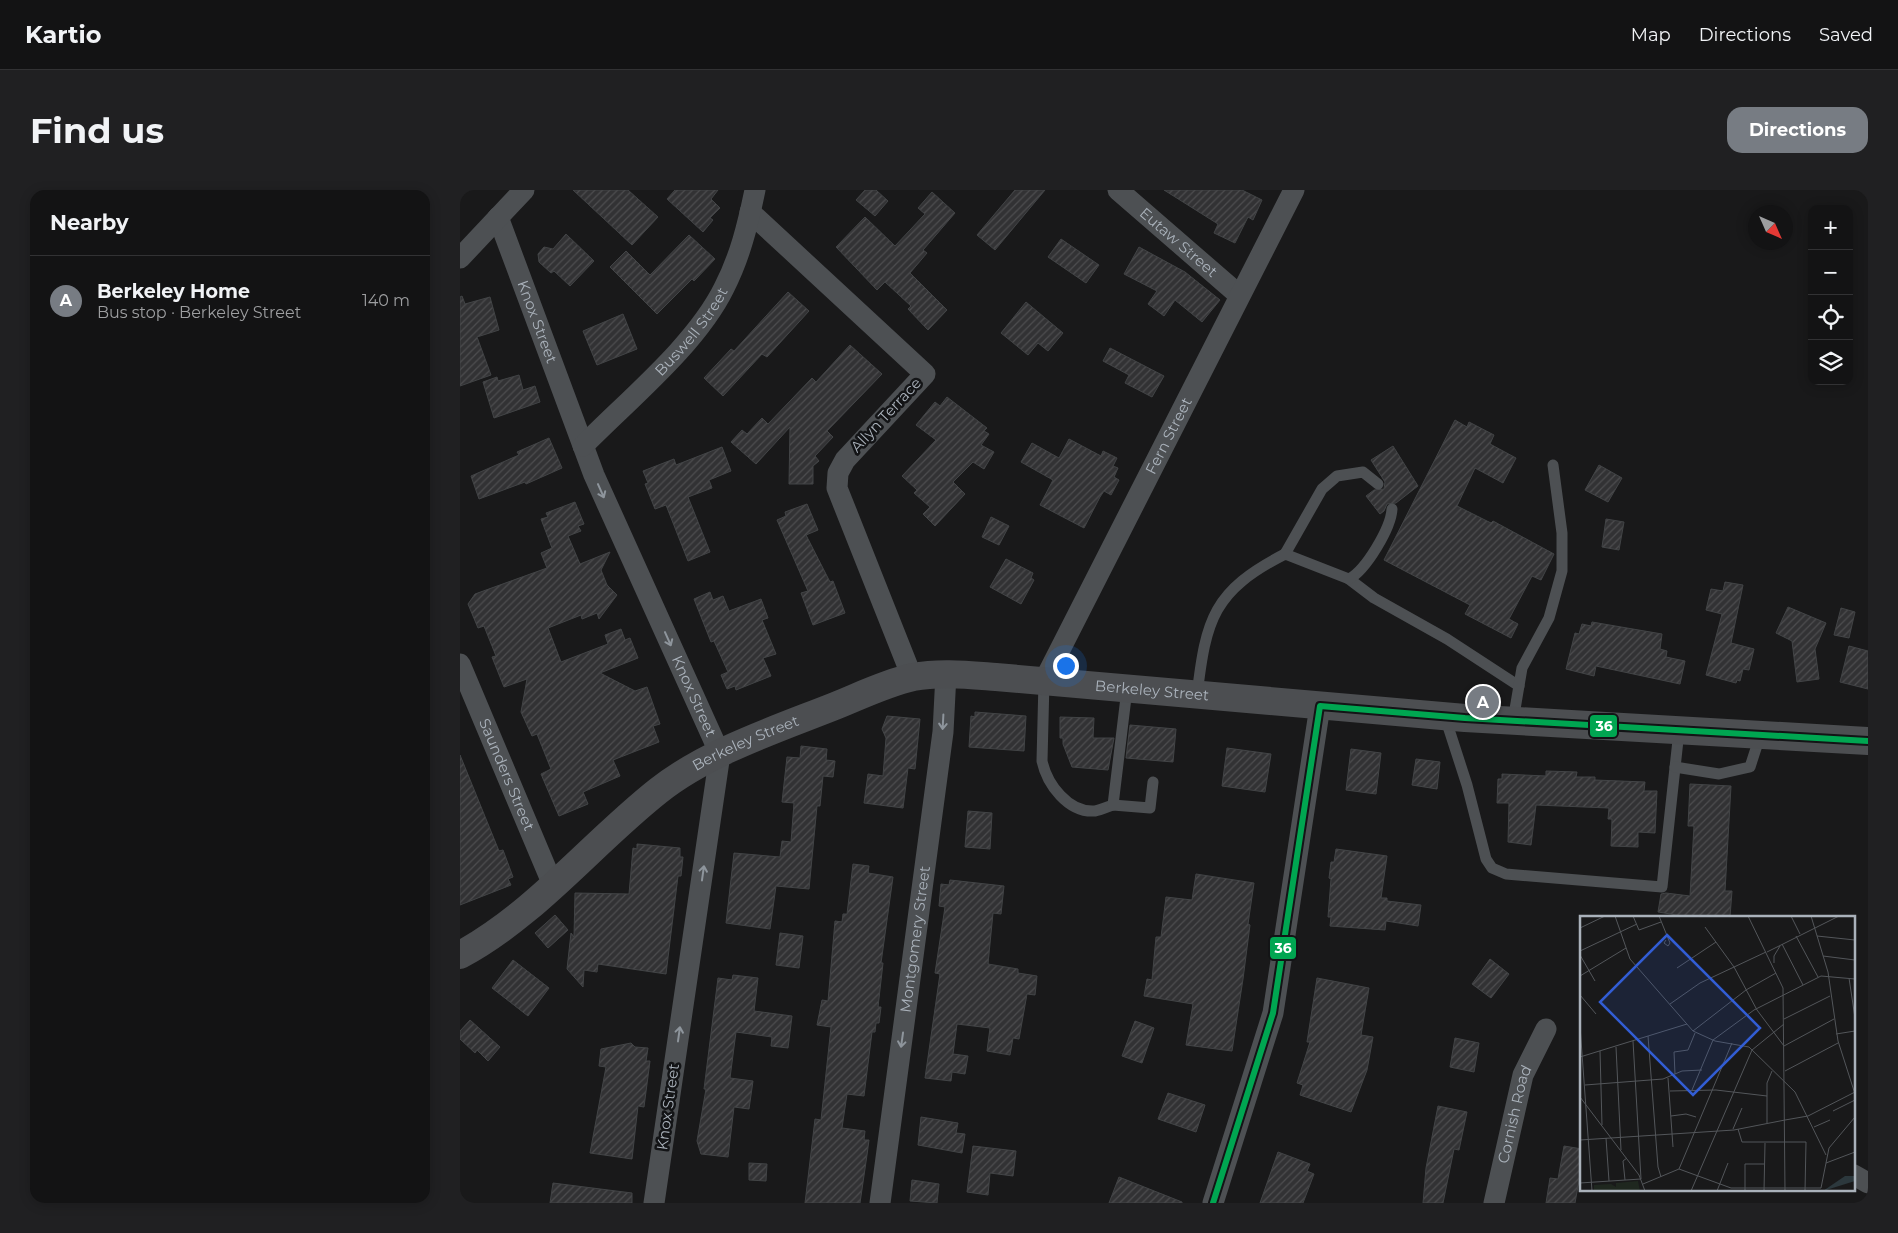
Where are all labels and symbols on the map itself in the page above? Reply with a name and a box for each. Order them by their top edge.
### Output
street label: Eutaw Street [1136,203,1222,281]
north arrow [1748,205,1793,250]
street label: Knox Street [513,278,562,366]
street label: Buswell Street [650,284,732,380]
street label: Allyn Terrace [846,373,925,456]
street label: Fern Street [1141,394,1196,477]
one-way arrow [596,483,606,498]
one-way arrow [663,631,673,646]
street label: Knox Street [668,652,721,740]
your location [1053,653,1079,679]
street label: Berkeley Street [1094,676,1210,705]
pin: A [1467,683,1499,721]
street label: Berkeley Street [689,711,801,775]
one-way arrow [939,714,948,730]
line badge: 36 [1589,714,1618,738]
street label: Saunders Street [475,715,539,833]
text: 36 [1594,717,1613,735]
one-way arrow [698,865,708,881]
street label: Montgomery Street [896,865,934,1014]
inset map [1580,916,1856,1190]
line badge: 36 [1269,936,1297,960]
text: 36 [1273,939,1292,957]
one-way arrow [674,1026,684,1042]
one-way arrow [897,1031,907,1047]
street label: Knox Street [652,1062,683,1151]
street label: Cornish Road [1493,1062,1536,1165]

